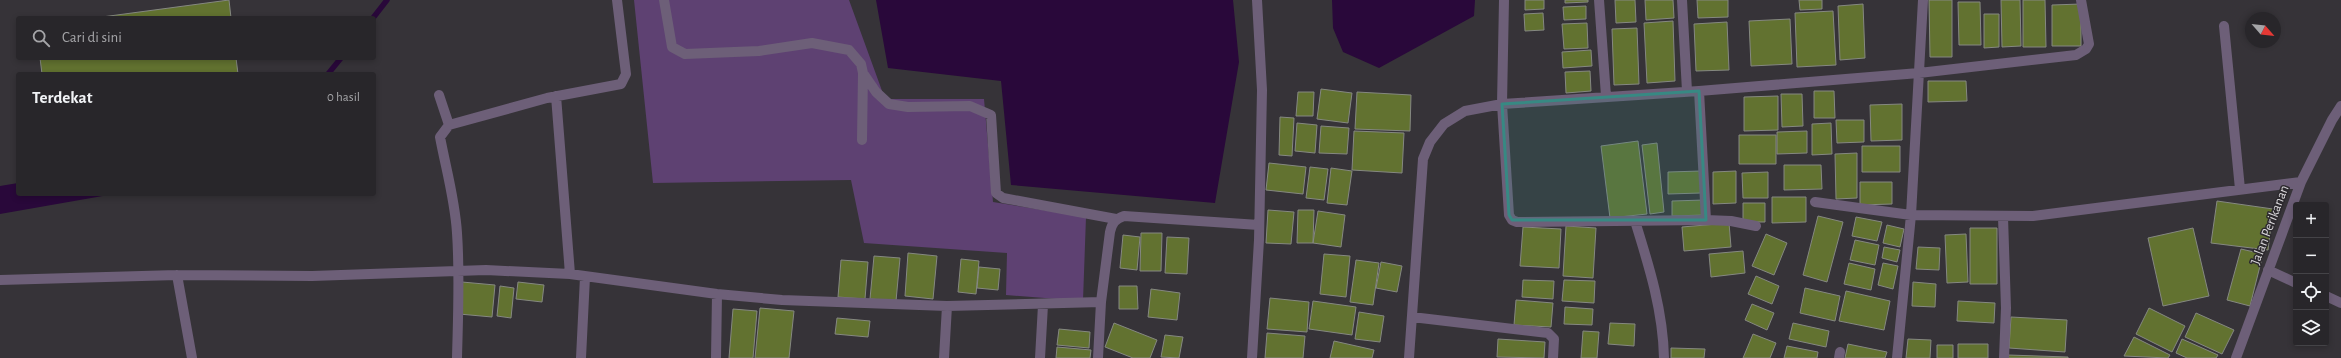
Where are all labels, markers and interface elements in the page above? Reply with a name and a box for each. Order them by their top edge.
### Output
north arrow [2245,12,2281,48]
search box [16,16,376,60]
icon: search [30,27,52,49]
text: Cari di sini [62,30,122,45]
text: Terdekat [32,89,92,106]
text: 0 hasil [327,91,360,104]
street label: Jalan Perikanan [2248,183,2292,267]
map controls [2293,202,2329,346]
button: + [2293,202,2329,238]
button: − [2293,238,2329,274]
button: locate [2293,274,2329,310]
button: layers [2293,310,2329,346]

